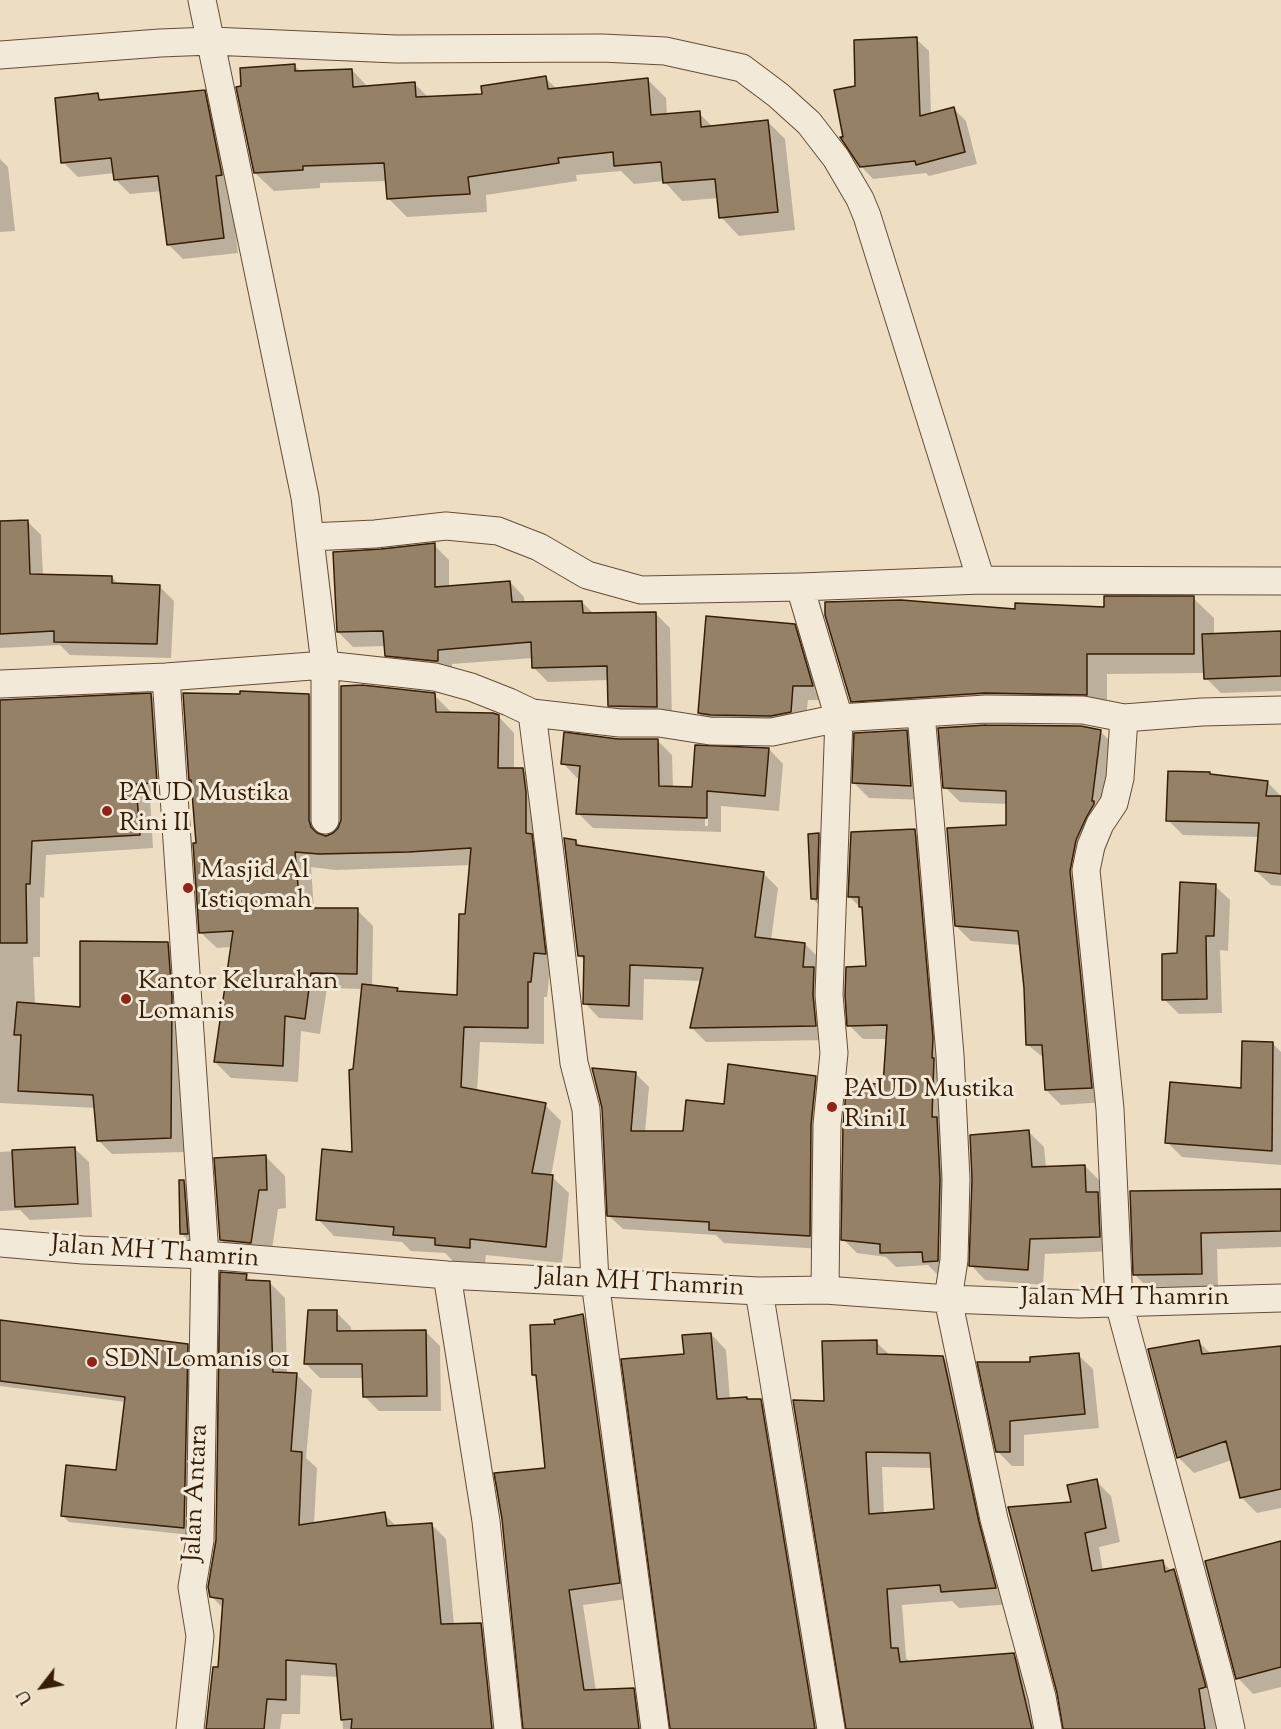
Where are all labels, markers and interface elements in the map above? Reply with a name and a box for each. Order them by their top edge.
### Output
place label: PAUD Mustika Rini II [119,780,289,842]
marker: PAUD Mustika Rini II [100,804,114,818]
place label: Masjid Al Istiqomah [200,857,312,918]
marker: Masjid Al Istiqomah [181,881,195,895]
place label: Kantor Kelurahan Lomanis [138,968,338,1030]
marker: Kantor Kelurahan Lomanis [119,992,133,1006]
place label: PAUD Mustika Rini I [844,1076,1014,1138]
marker: PAUD Mustika Rini I [825,1100,839,1114]
street label: Jalan MH Thamrin [50,1231,260,1277]
street label: Jalan MH Thamrin [535,1264,745,1306]
street label: Jalan MH Thamrin [1021,1284,1229,1316]
place label: SDN Lomanis 01 [104,1346,290,1378]
marker: SDN Lomanis 01 [85,1355,99,1369]
street label: Jalan Antara [179,1423,217,1563]
north arrow [12,1657,72,1717]
text: U [13,1685,39,1708]

